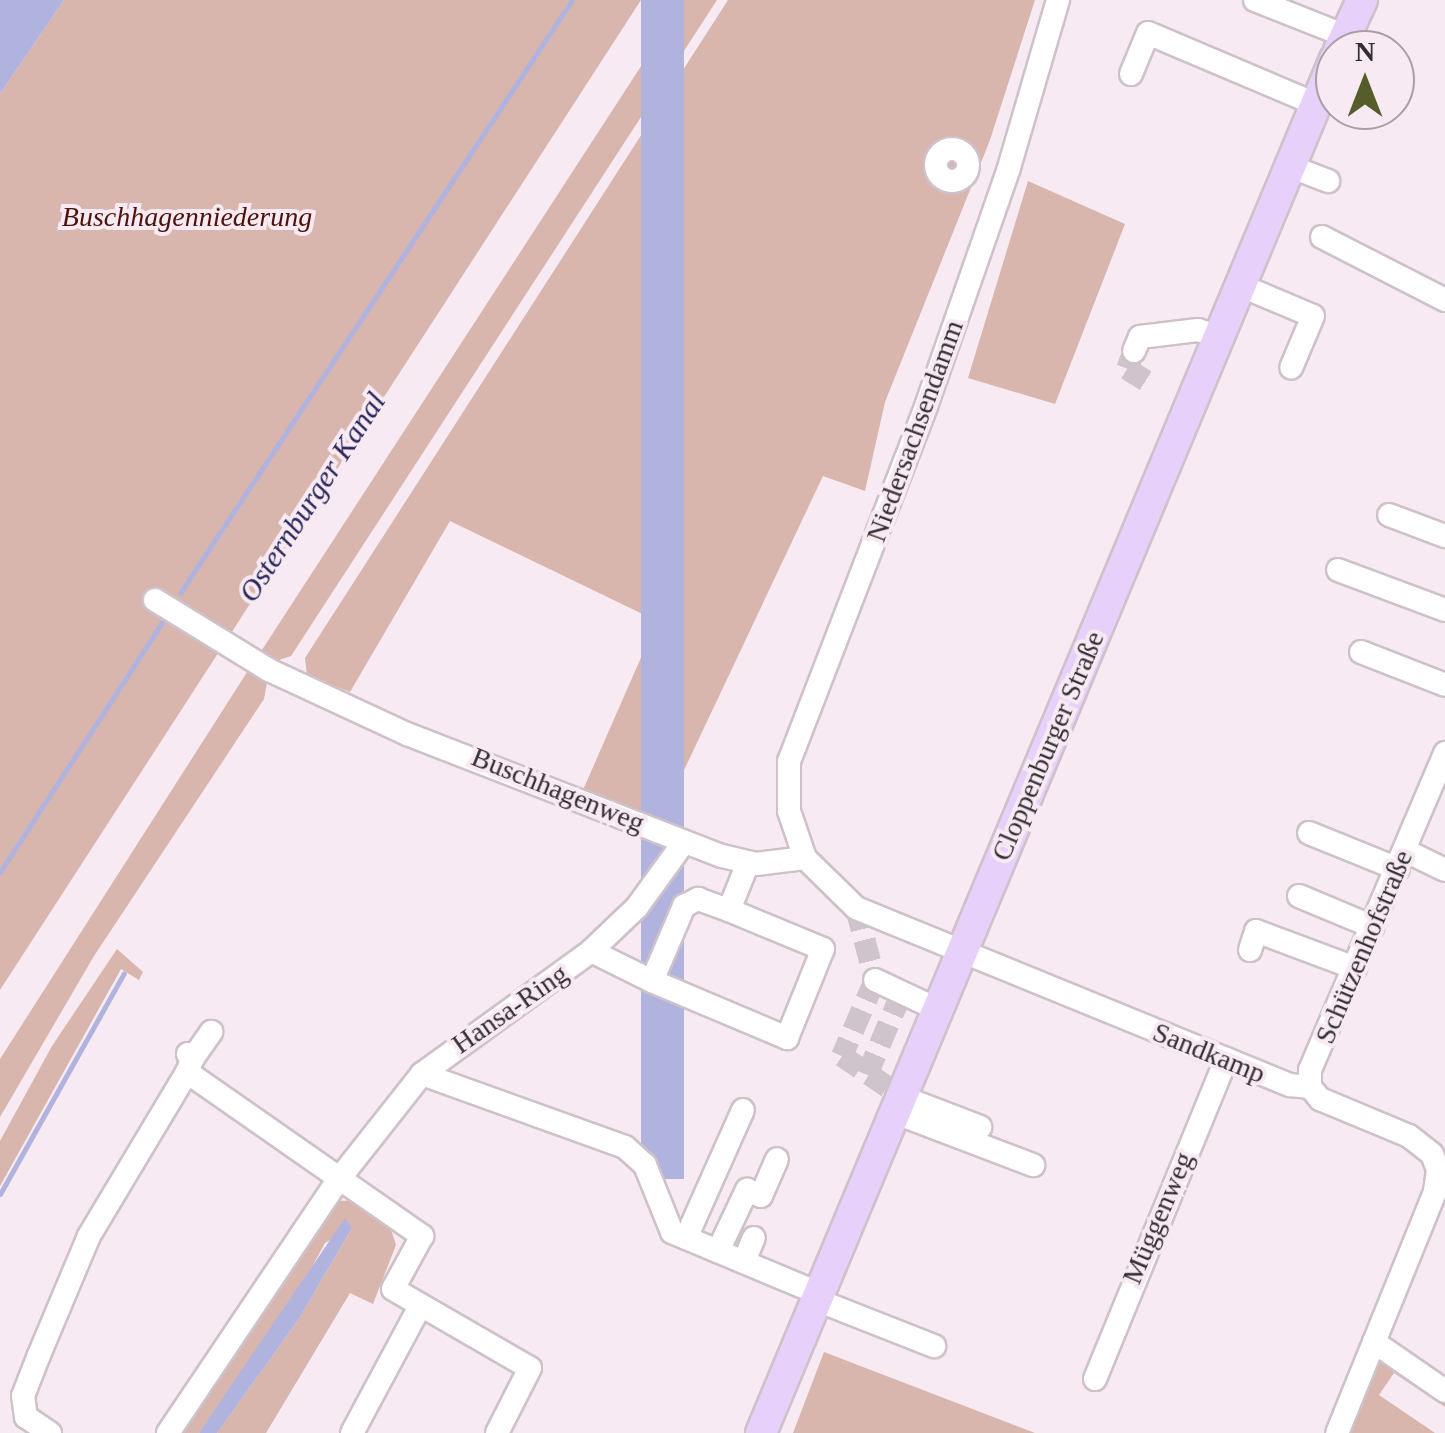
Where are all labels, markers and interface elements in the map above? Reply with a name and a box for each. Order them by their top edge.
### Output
north arrow [1315,30,1415,130]
text: N [1355,36,1375,67]
park label: Buschhagenniederung [62,200,312,234]
street label: Niedersachsendamm [859,316,971,546]
water label: Osternburger Kanal [231,385,393,609]
street label: Cloppenburger Straße [984,626,1112,866]
street label: Buschhagenweg [467,740,649,840]
street label: Schützenhofstraße [1308,845,1420,1049]
street label: Hansa-Ring [446,957,574,1061]
street label: Sandkamp [1148,1015,1270,1091]
street label: Müggenweg [1115,1147,1201,1289]

